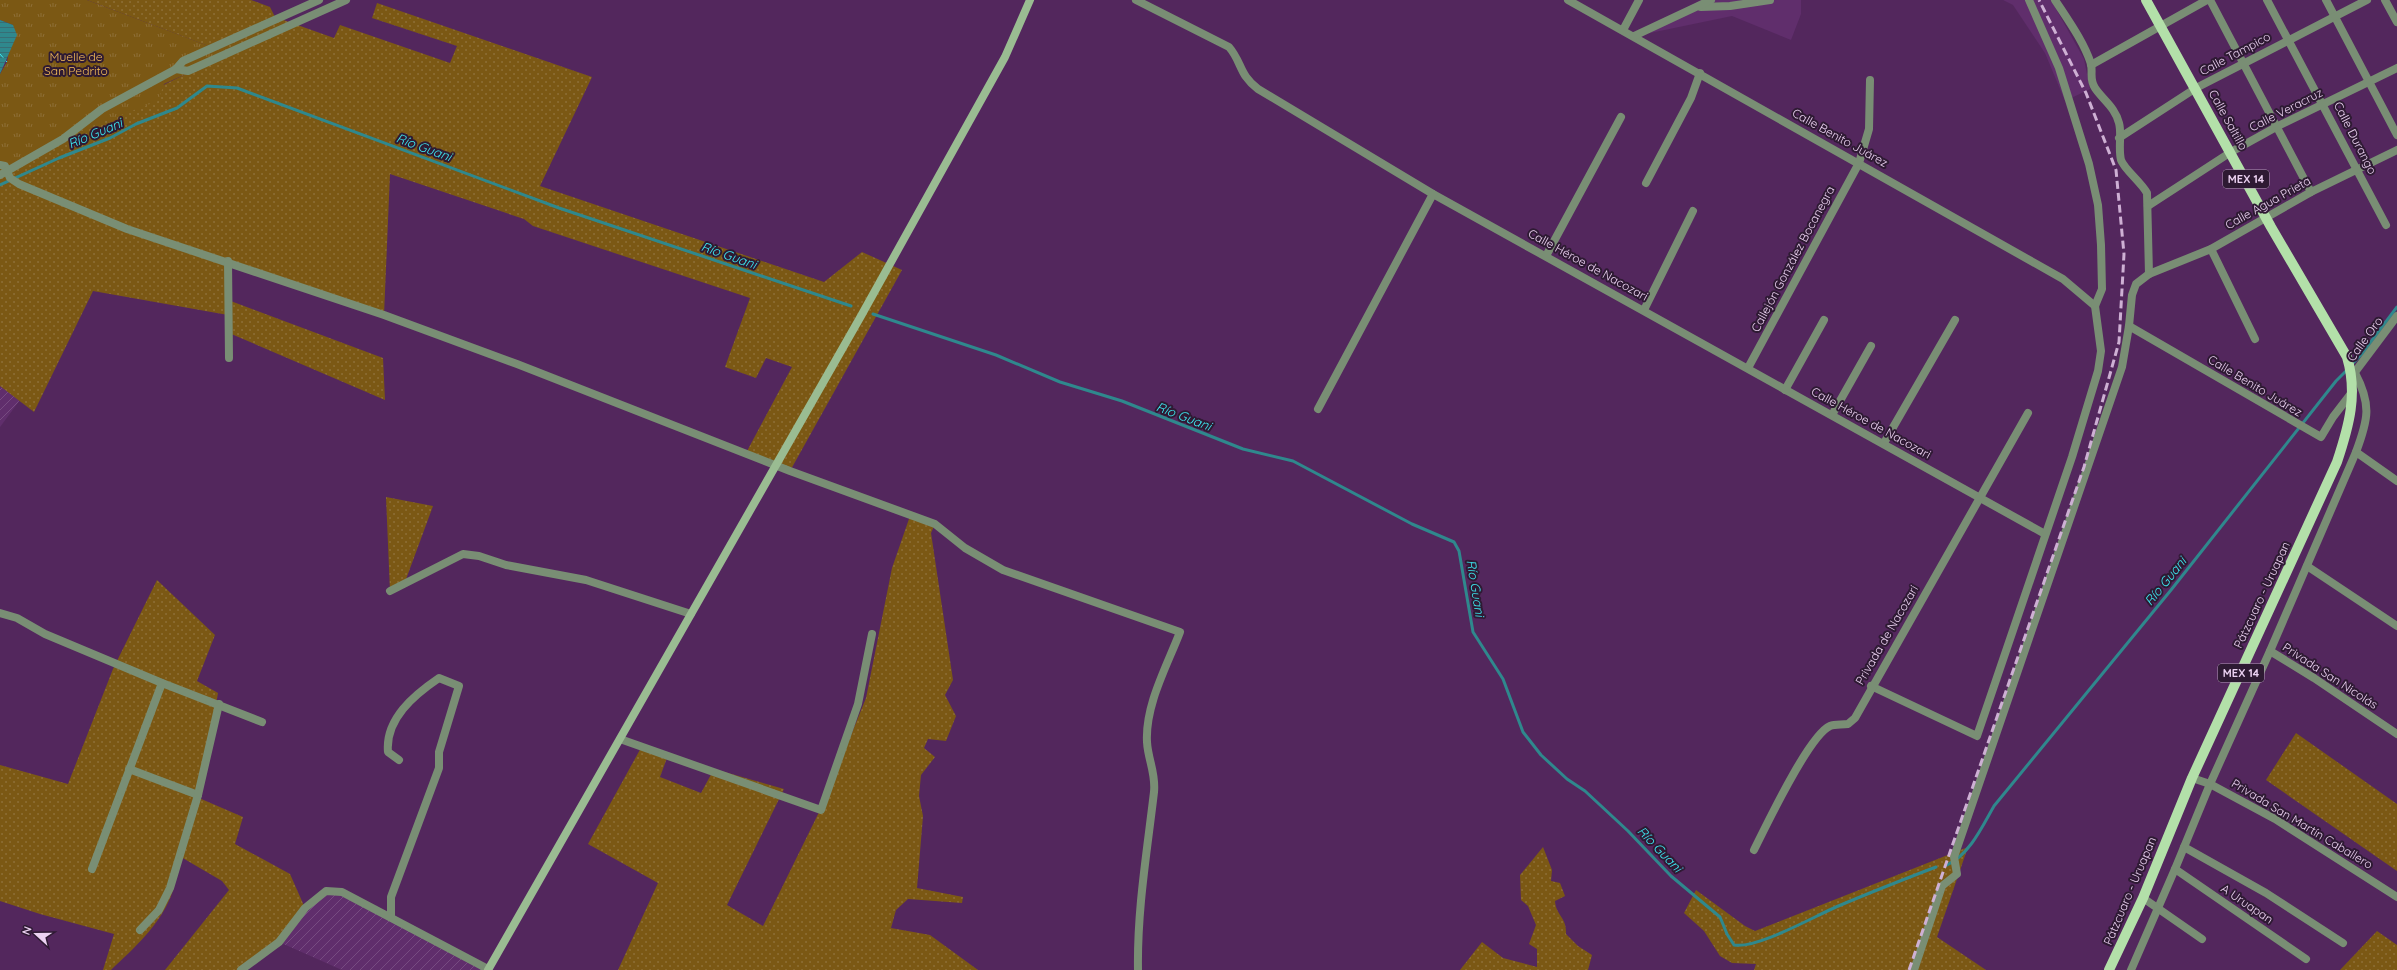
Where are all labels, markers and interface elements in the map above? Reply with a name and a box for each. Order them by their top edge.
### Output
street label: Calle Tampico [2197,29,2273,79]
park label: Muelle de San Pedrito [44,49,108,78]
street label: Calle Veracruz [2247,85,2325,134]
street label: Calle Saltillo [2206,87,2251,153]
street label: Calle Durango [2331,99,2380,176]
street label: Calle Benito Juárez [1790,105,1891,170]
water label: Río Guani [65,114,127,152]
water label: Río Guani [394,130,456,165]
road number: MEX 14 [2223,170,2269,188]
street label: Calle Agua Prieta [2222,173,2313,232]
street label: Callejón González Bocanegra [1748,183,1838,334]
street label: Calle Héroe de Nacozari [1526,225,1651,304]
water label: Río Guani [699,238,761,273]
street label: Calle Oro [2343,314,2386,364]
street label: Calle Benito Juárez [2206,352,2305,420]
street label: Calle Héroe de Nacozari [1809,383,1934,462]
water label: Río Guani [1154,398,1216,435]
street label: Pátzcuaro - Uruapan [2230,539,2293,651]
water label: Río Guani [2141,552,2191,608]
water label: Río Guani [1464,558,1489,620]
street label: Privada de Nacozari [1852,582,1921,687]
street label: Privada San Nicolás [2280,639,2381,712]
road number: MEX 14 [2218,664,2264,682]
street label: Privada San Martín Caballero [2229,775,2376,872]
water label: Río Guani [1634,823,1687,877]
street label: Pátzcuaro - Uruapan [2100,834,2159,947]
street label: A Uruapan [2218,881,2276,927]
north arrow [16,914,56,954]
text: N [19,924,35,937]

